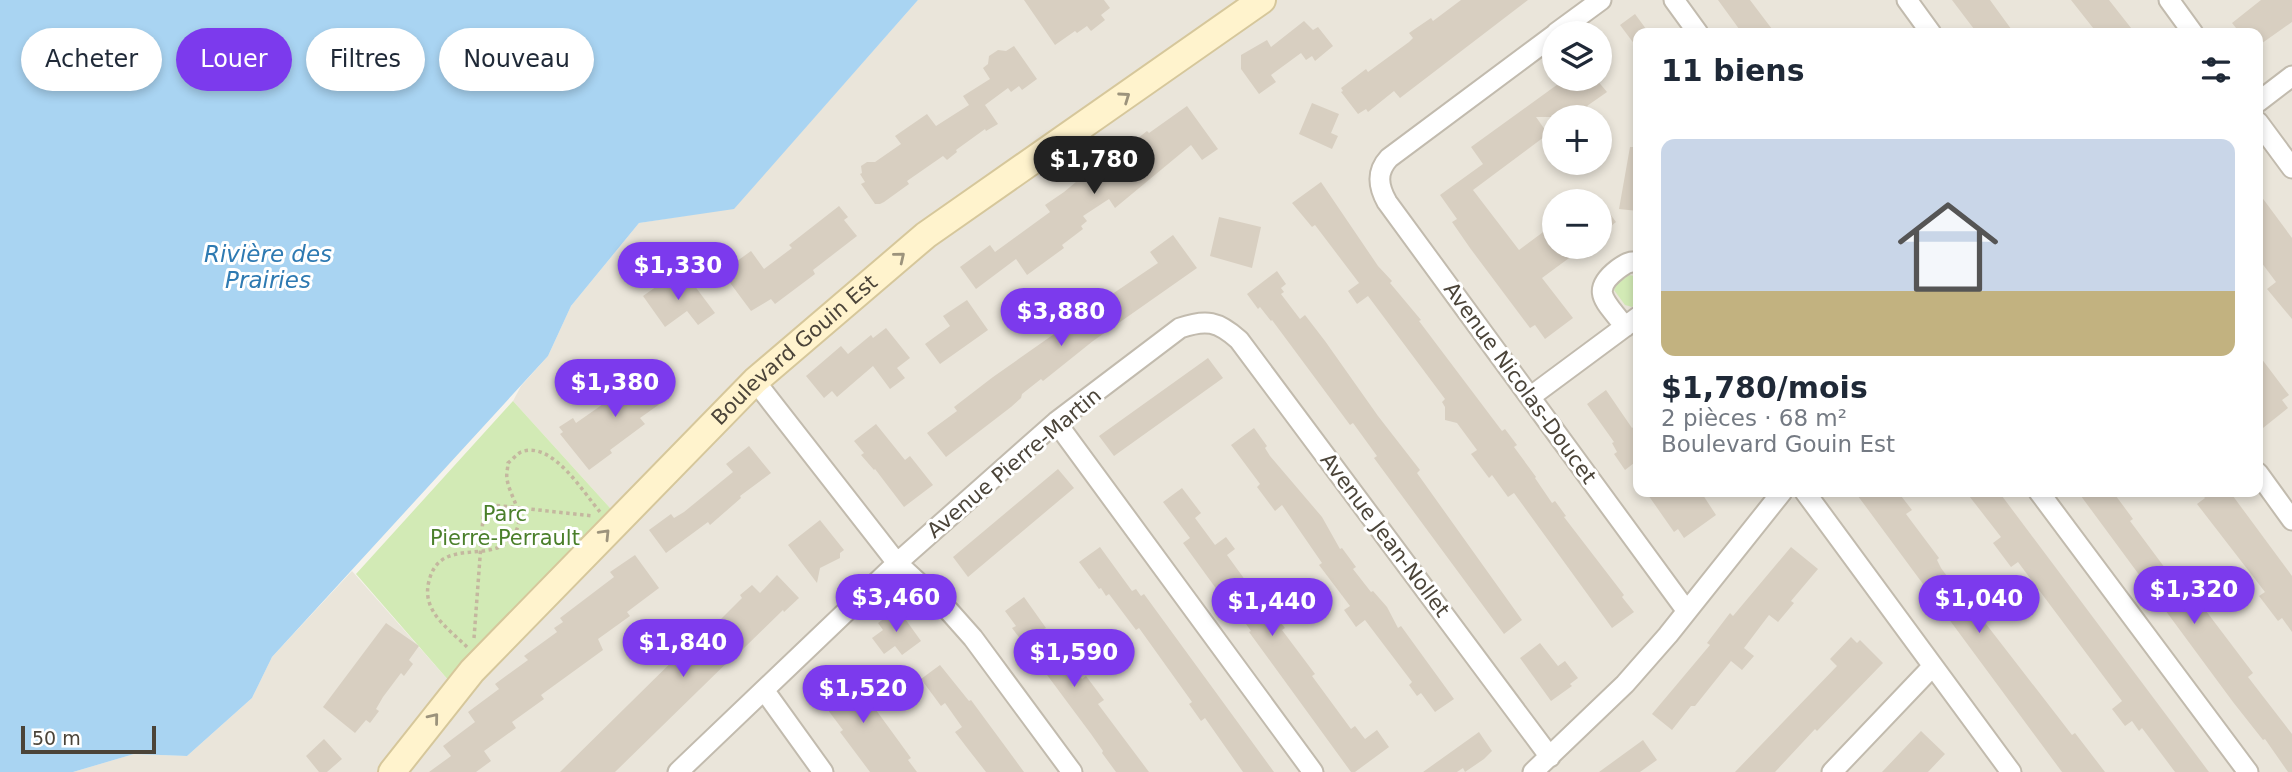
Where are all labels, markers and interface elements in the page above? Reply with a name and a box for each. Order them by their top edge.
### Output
map controls [1542,21,1612,259]
button: layers [1542,21,1612,91]
chip: Acheter [21,28,162,91]
chip: Louer [176,28,292,91]
chip: Filtres [306,28,425,91]
chip: Nouveau [439,28,594,91]
icon: filters [2197,51,2235,89]
text: 11 biens [1661,53,1805,88]
one-way arrow [1117,93,1130,105]
button: + [1542,105,1612,175]
pin: $1,780 [1037,136,1151,196]
text: $1,780 [1050,146,1138,172]
icon: home [1885,184,2011,310]
button: − [1542,189,1612,259]
water label: Rivière des Prairies [204,241,332,293]
pin: $1,330 [621,243,735,302]
text: $1,330 [634,252,722,278]
one-way arrow [891,253,904,265]
street label: Boulevard Gouin Est [707,270,882,430]
street label: Avenue Nicolas-Doucet [1439,278,1601,488]
pin: $3,880 [1004,288,1118,348]
text: $3,880 [1017,298,1105,324]
pin: $1,380 [558,360,672,419]
text: $1,380 [571,369,659,395]
text: $1,780/mois [1661,370,1868,405]
street label: Avenue Pierre-Martin [922,383,1106,543]
text: 2 pièces · 68 m² [1661,405,1847,431]
text: Boulevard Gouin Est [1661,431,1895,457]
street label: Avenue Jean-Nollet [1316,448,1454,622]
park label: Parc Pierre-Perrault [430,502,580,550]
one-way arrow [597,529,610,542]
pin: $1,320 [2137,566,2251,626]
pin: $3,460 [839,574,953,634]
pin: $1,040 [1922,576,2036,635]
text: $1,320 [2150,576,2238,602]
pin: $1,440 [1215,578,1329,638]
text: $3,460 [852,584,940,610]
text: $1,040 [1935,585,2023,611]
text: $1,440 [1228,588,1316,614]
pin: $1,840 [626,620,740,679]
text: $1,840 [639,629,727,655]
pin: $1,590 [1017,630,1131,689]
text: $1,590 [1030,639,1118,665]
pin: $1,520 [806,666,920,725]
text: $1,520 [819,675,907,701]
one-way arrow [425,714,438,726]
scale bar [21,723,156,755]
text: 50 m [32,727,81,749]

